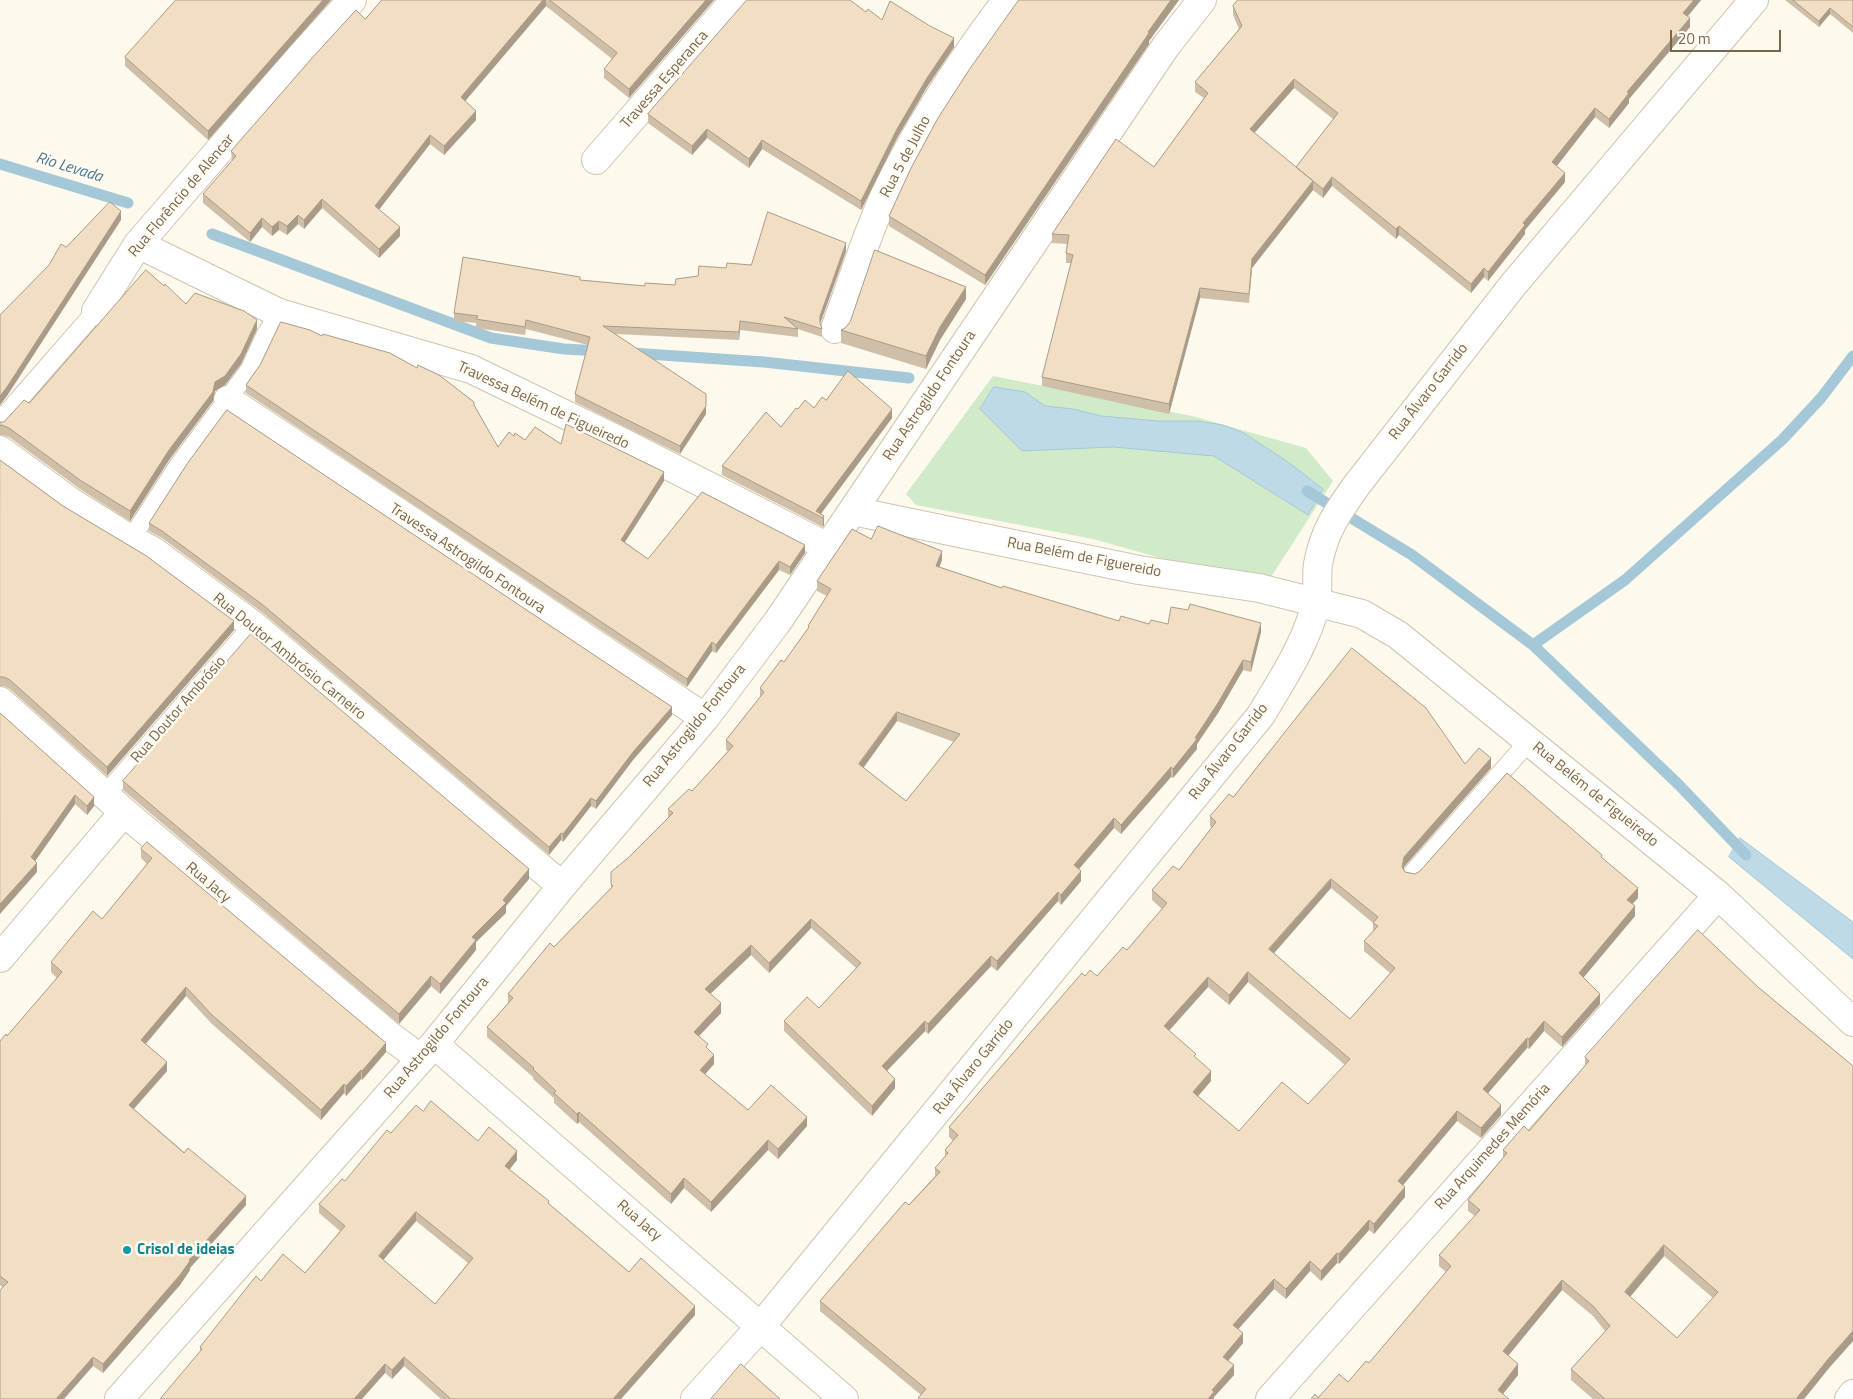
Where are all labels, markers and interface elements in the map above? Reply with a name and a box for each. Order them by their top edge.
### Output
scale bar [1673,20,1784,52]
street label: Travessa Esperanca [617,27,713,133]
text: 20 m [1678,27,1711,50]
street label: Rua 5 de Julho [877,113,935,201]
street label: Rua Florêncio de Alencar [125,131,239,261]
water label: Rio Levada [33,149,105,187]
street label: Rua Astrogildo Fontoura [880,327,980,465]
street label: Rua Álvaro Garrido [1386,340,1472,444]
street label: Travessa Belém de Figueiredo [454,358,632,454]
street label: Travessa Astrogildo Fontoura [386,500,548,618]
street label: Rua Belém de Figuereido [1005,534,1163,582]
street label: Rua Doutor Ambrósio Carneiro [209,590,369,724]
street label: Rua Doutor Ambrósio [128,653,230,767]
street label: Rua Astrogildo Fontoura [640,661,750,791]
street label: Rua Álvaro Garrido [1186,700,1272,804]
street label: Rua Belém de Figueiredo [1528,739,1662,851]
street label: Rua Jacy [182,859,234,907]
street label: Rua Astrogildo Fontoura [381,974,493,1102]
street label: Rua Álvaro Garrido [930,1016,1018,1118]
street label: Rua Arquimedes Memória [1432,1080,1554,1214]
street label: Rua Jacy [613,1197,665,1245]
place label: Crisol de ideias [137,1241,235,1259]
marker: Crisol de ideias [121,1244,133,1256]

